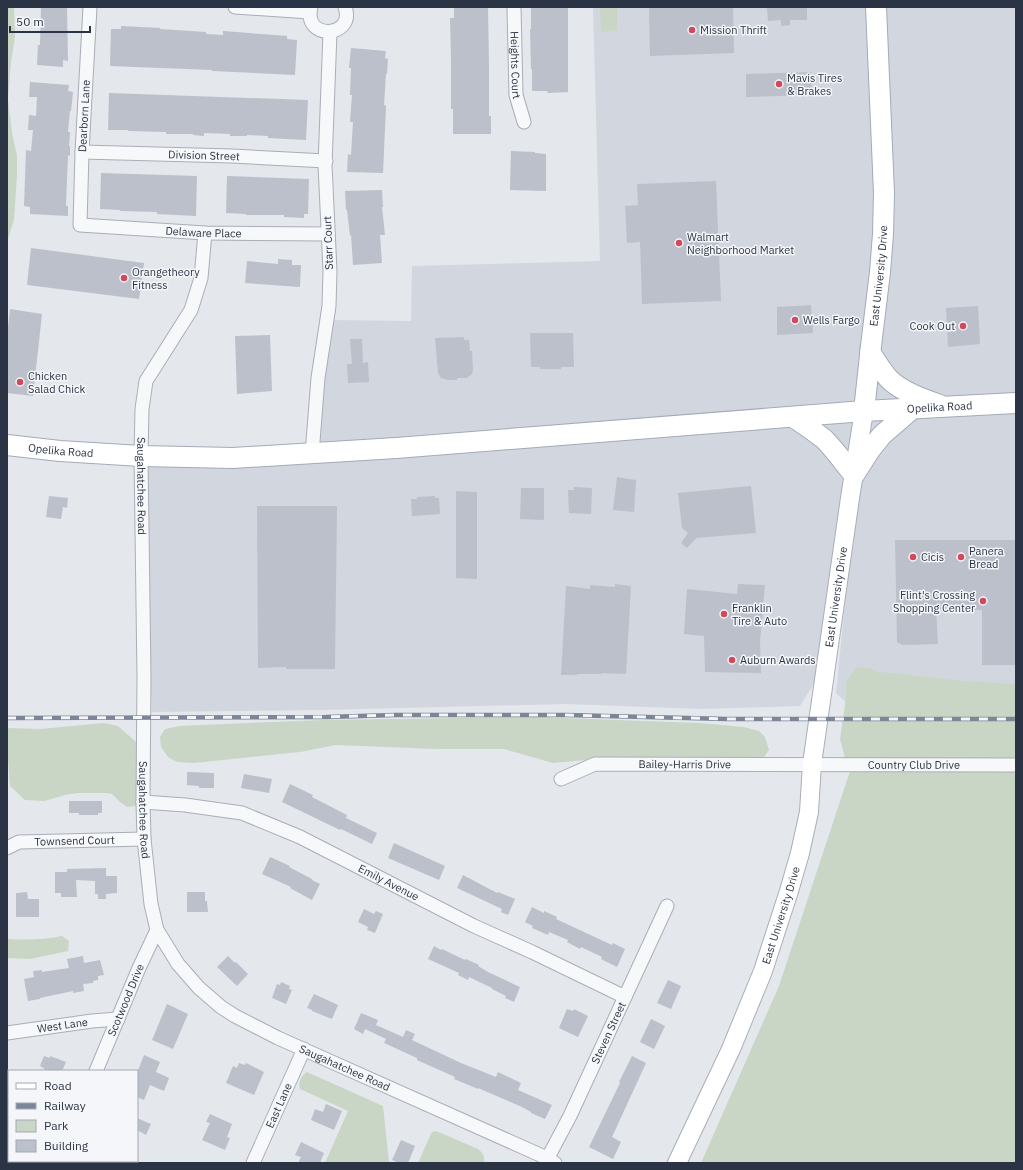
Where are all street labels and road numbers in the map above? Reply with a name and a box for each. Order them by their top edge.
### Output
street label: Heights Court [508,31,524,101]
street label: Dearborn Lane [75,79,93,153]
street label: Division Street [168,147,240,163]
street label: Starr Court [320,216,336,270]
street label: Delaware Place [165,223,242,240]
street label: East University Drive [866,225,890,327]
street label: Opelika Road [907,398,973,416]
street label: Saugahatchee Road [134,437,149,535]
street label: Opelika Road [27,440,94,460]
street label: East University Drive [822,546,850,648]
street label: Bailey-Harris Drive [639,757,731,771]
street label: Country Club Drive [868,758,960,772]
street label: Saugahatchee Road [136,761,153,860]
street label: Townsend Court [34,833,115,849]
street label: Emily Avenue [356,861,421,904]
street label: East University Drive [759,865,803,966]
street label: Scotwood Drive [104,961,147,1038]
street label: Steven Street [588,999,629,1066]
street label: West Lane [36,1015,89,1036]
street label: Saugahatchee Road [297,1041,392,1094]
street label: East Lane [263,1081,295,1130]

